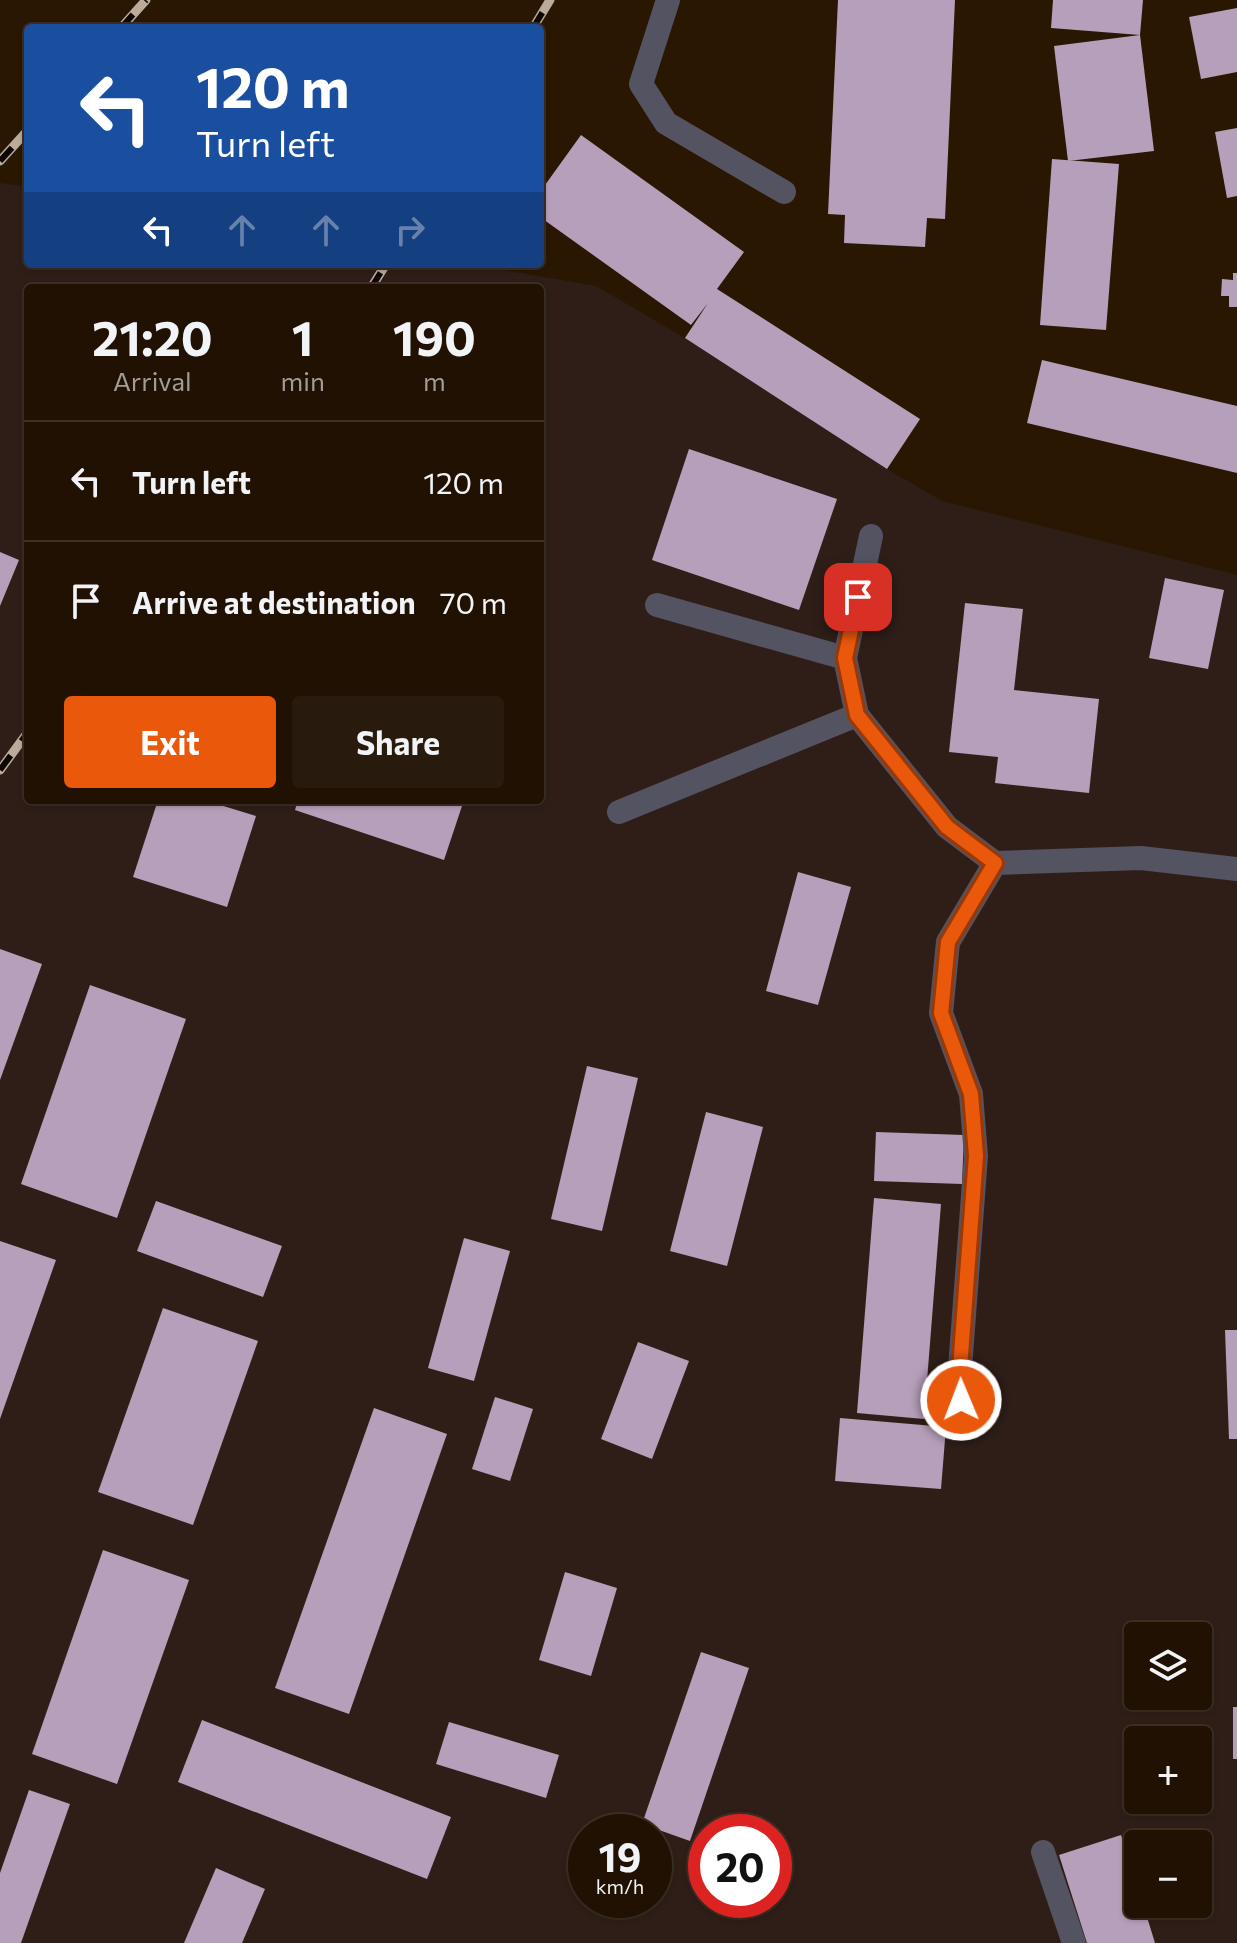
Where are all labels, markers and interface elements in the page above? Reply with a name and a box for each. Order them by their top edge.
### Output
text: 120 m [196,51,350,120]
icon: left [64,56,168,160]
text: Turn left [196,120,335,164]
icon: left [136,208,180,252]
icon: ahead [220,208,264,252]
icon: ahead [304,208,348,252]
icon: right [388,208,432,252]
text: 21:20 [92,307,213,366]
text: 1 [292,307,314,366]
text: 190 [393,307,476,366]
text: Arrival [113,365,192,396]
text: min [281,365,325,396]
text: m [423,365,446,396]
icon: left [64,459,108,503]
text: Turn left [132,463,251,500]
text: 120 m [423,463,504,500]
pin [824,563,892,631]
icon: arrive [836,575,880,619]
icon: arrive [64,579,108,623]
text: Arrive at destination [132,583,416,620]
text: 70 m [440,583,507,620]
button: Exit [64,696,276,788]
button: Share [292,696,504,788]
position arrow [919,1358,1003,1442]
map controls [1124,1622,1212,1918]
button: layers [1124,1622,1212,1710]
button: + [1124,1726,1212,1814]
speed limit sign: 20 [688,1814,792,1918]
button: − [1124,1830,1212,1918]
text: 19 [599,1831,641,1880]
text: km/h [596,1874,644,1898]

